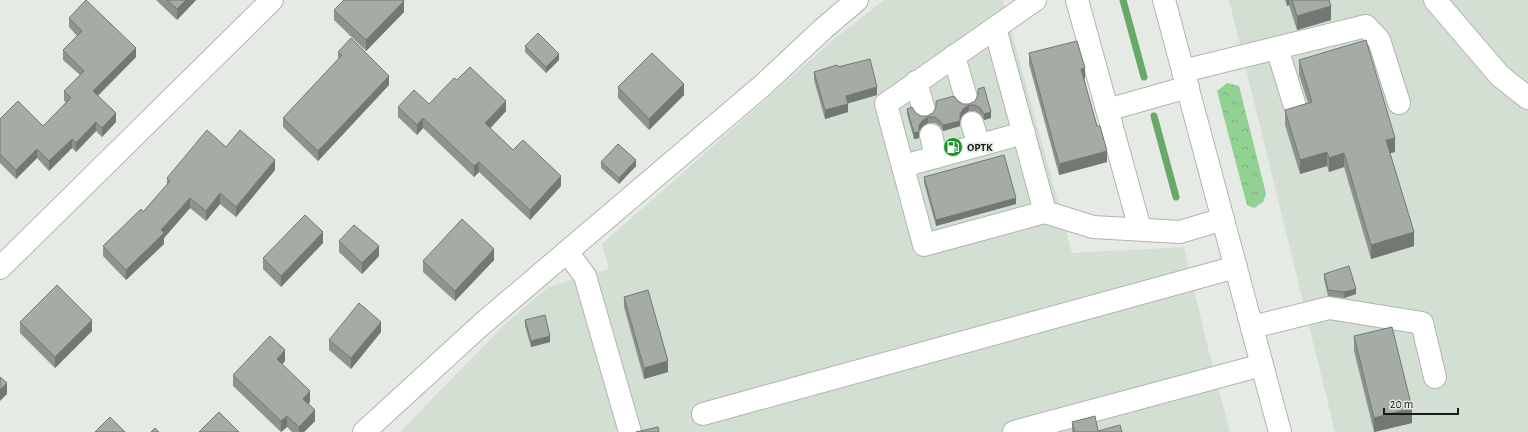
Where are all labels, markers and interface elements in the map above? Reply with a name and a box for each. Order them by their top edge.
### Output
fuel station icon: ОРТК [942,136,964,158]
place label: ОРТК [967,142,993,153]
scale bar [1384,390,1458,416]
text: 20 m [1390,398,1413,410]

